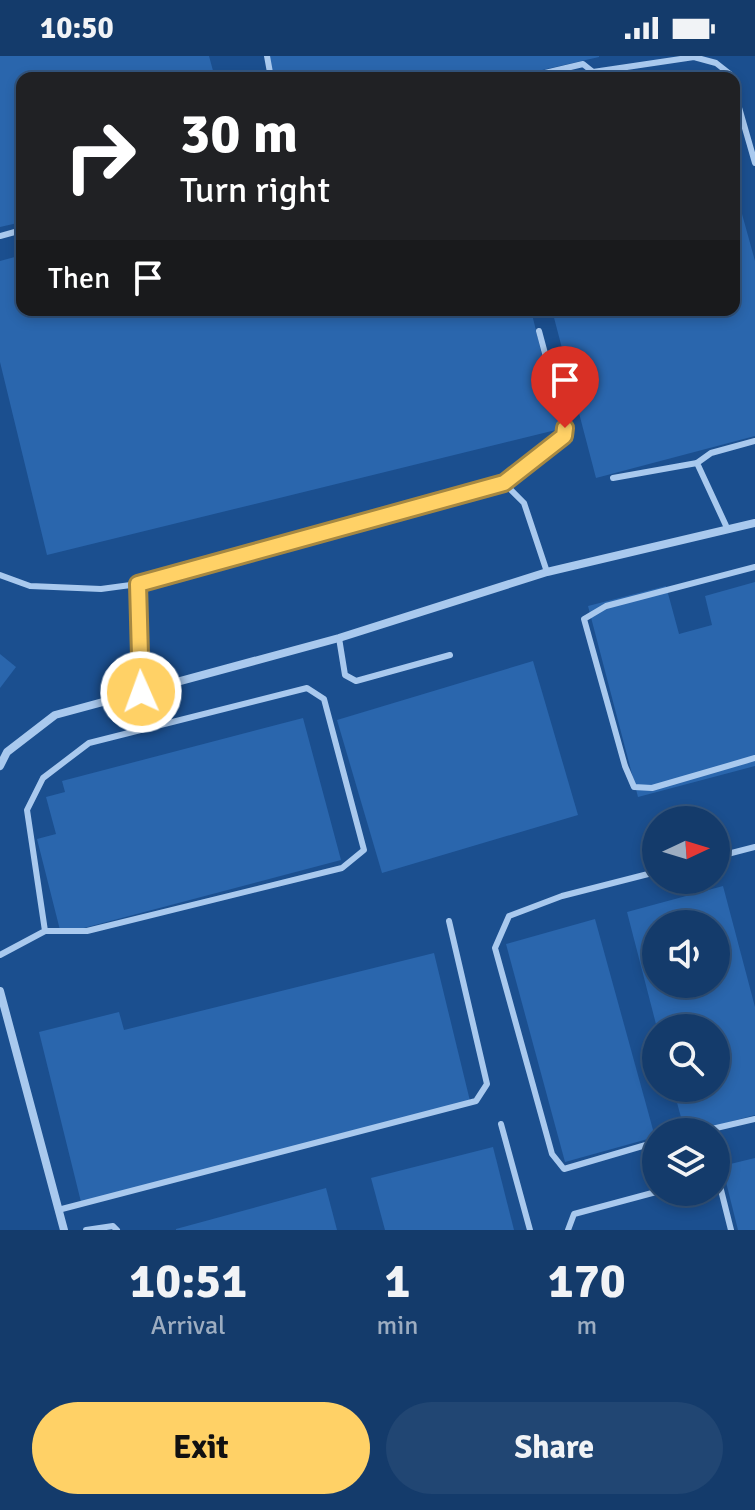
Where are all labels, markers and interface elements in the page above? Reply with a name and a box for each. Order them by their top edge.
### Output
text: 10:50 [40,10,114,47]
text: 30 m [180,99,298,168]
icon: right [48,104,152,208]
text: Turn right [180,168,330,213]
icon: arrive [126,256,170,300]
text: Then [48,260,110,297]
pin [531,346,599,428]
icon: arrive [543,358,587,402]
position arrow [99,650,183,734]
north arrow [642,806,730,894]
map controls [642,806,730,1206]
button: sound [642,910,730,998]
button: search [642,1014,730,1102]
button: layers [642,1118,730,1206]
text: 10:51 [129,1252,247,1311]
text: 1 [385,1252,410,1311]
text: 170 [548,1252,626,1311]
text: Arrival [151,1310,226,1342]
text: min [377,1310,419,1342]
text: m [576,1310,597,1342]
button: Exit [32,1402,370,1494]
button: Share [386,1402,723,1494]

